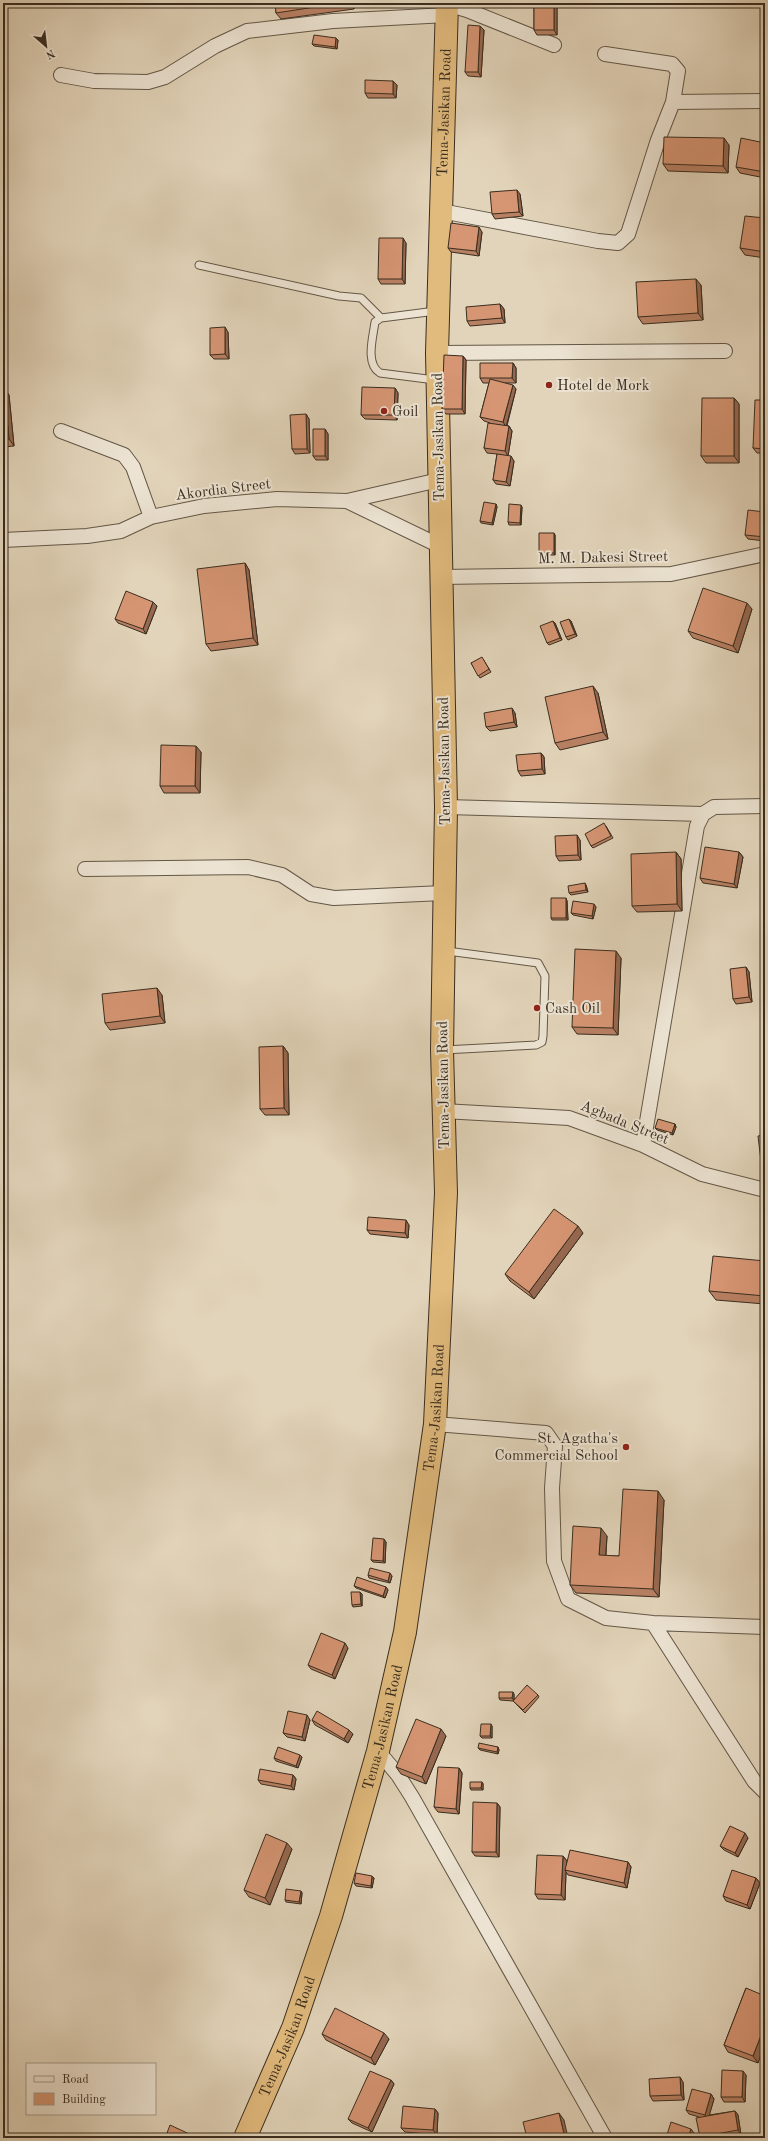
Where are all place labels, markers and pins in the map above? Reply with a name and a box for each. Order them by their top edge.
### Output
place label: Hotel de Mork [557,379,650,394]
marker: Hotel de Mork [544,380,554,390]
place label: Goil [392,405,418,420]
marker: Goil [379,406,389,416]
place label: Cash Oil [545,1002,600,1017]
marker: Cash Oil [532,1003,542,1013]
place label: St. Agatha's Commercial School [494,1432,618,1464]
marker: St. Agatha's Commercial School [621,1442,631,1452]

